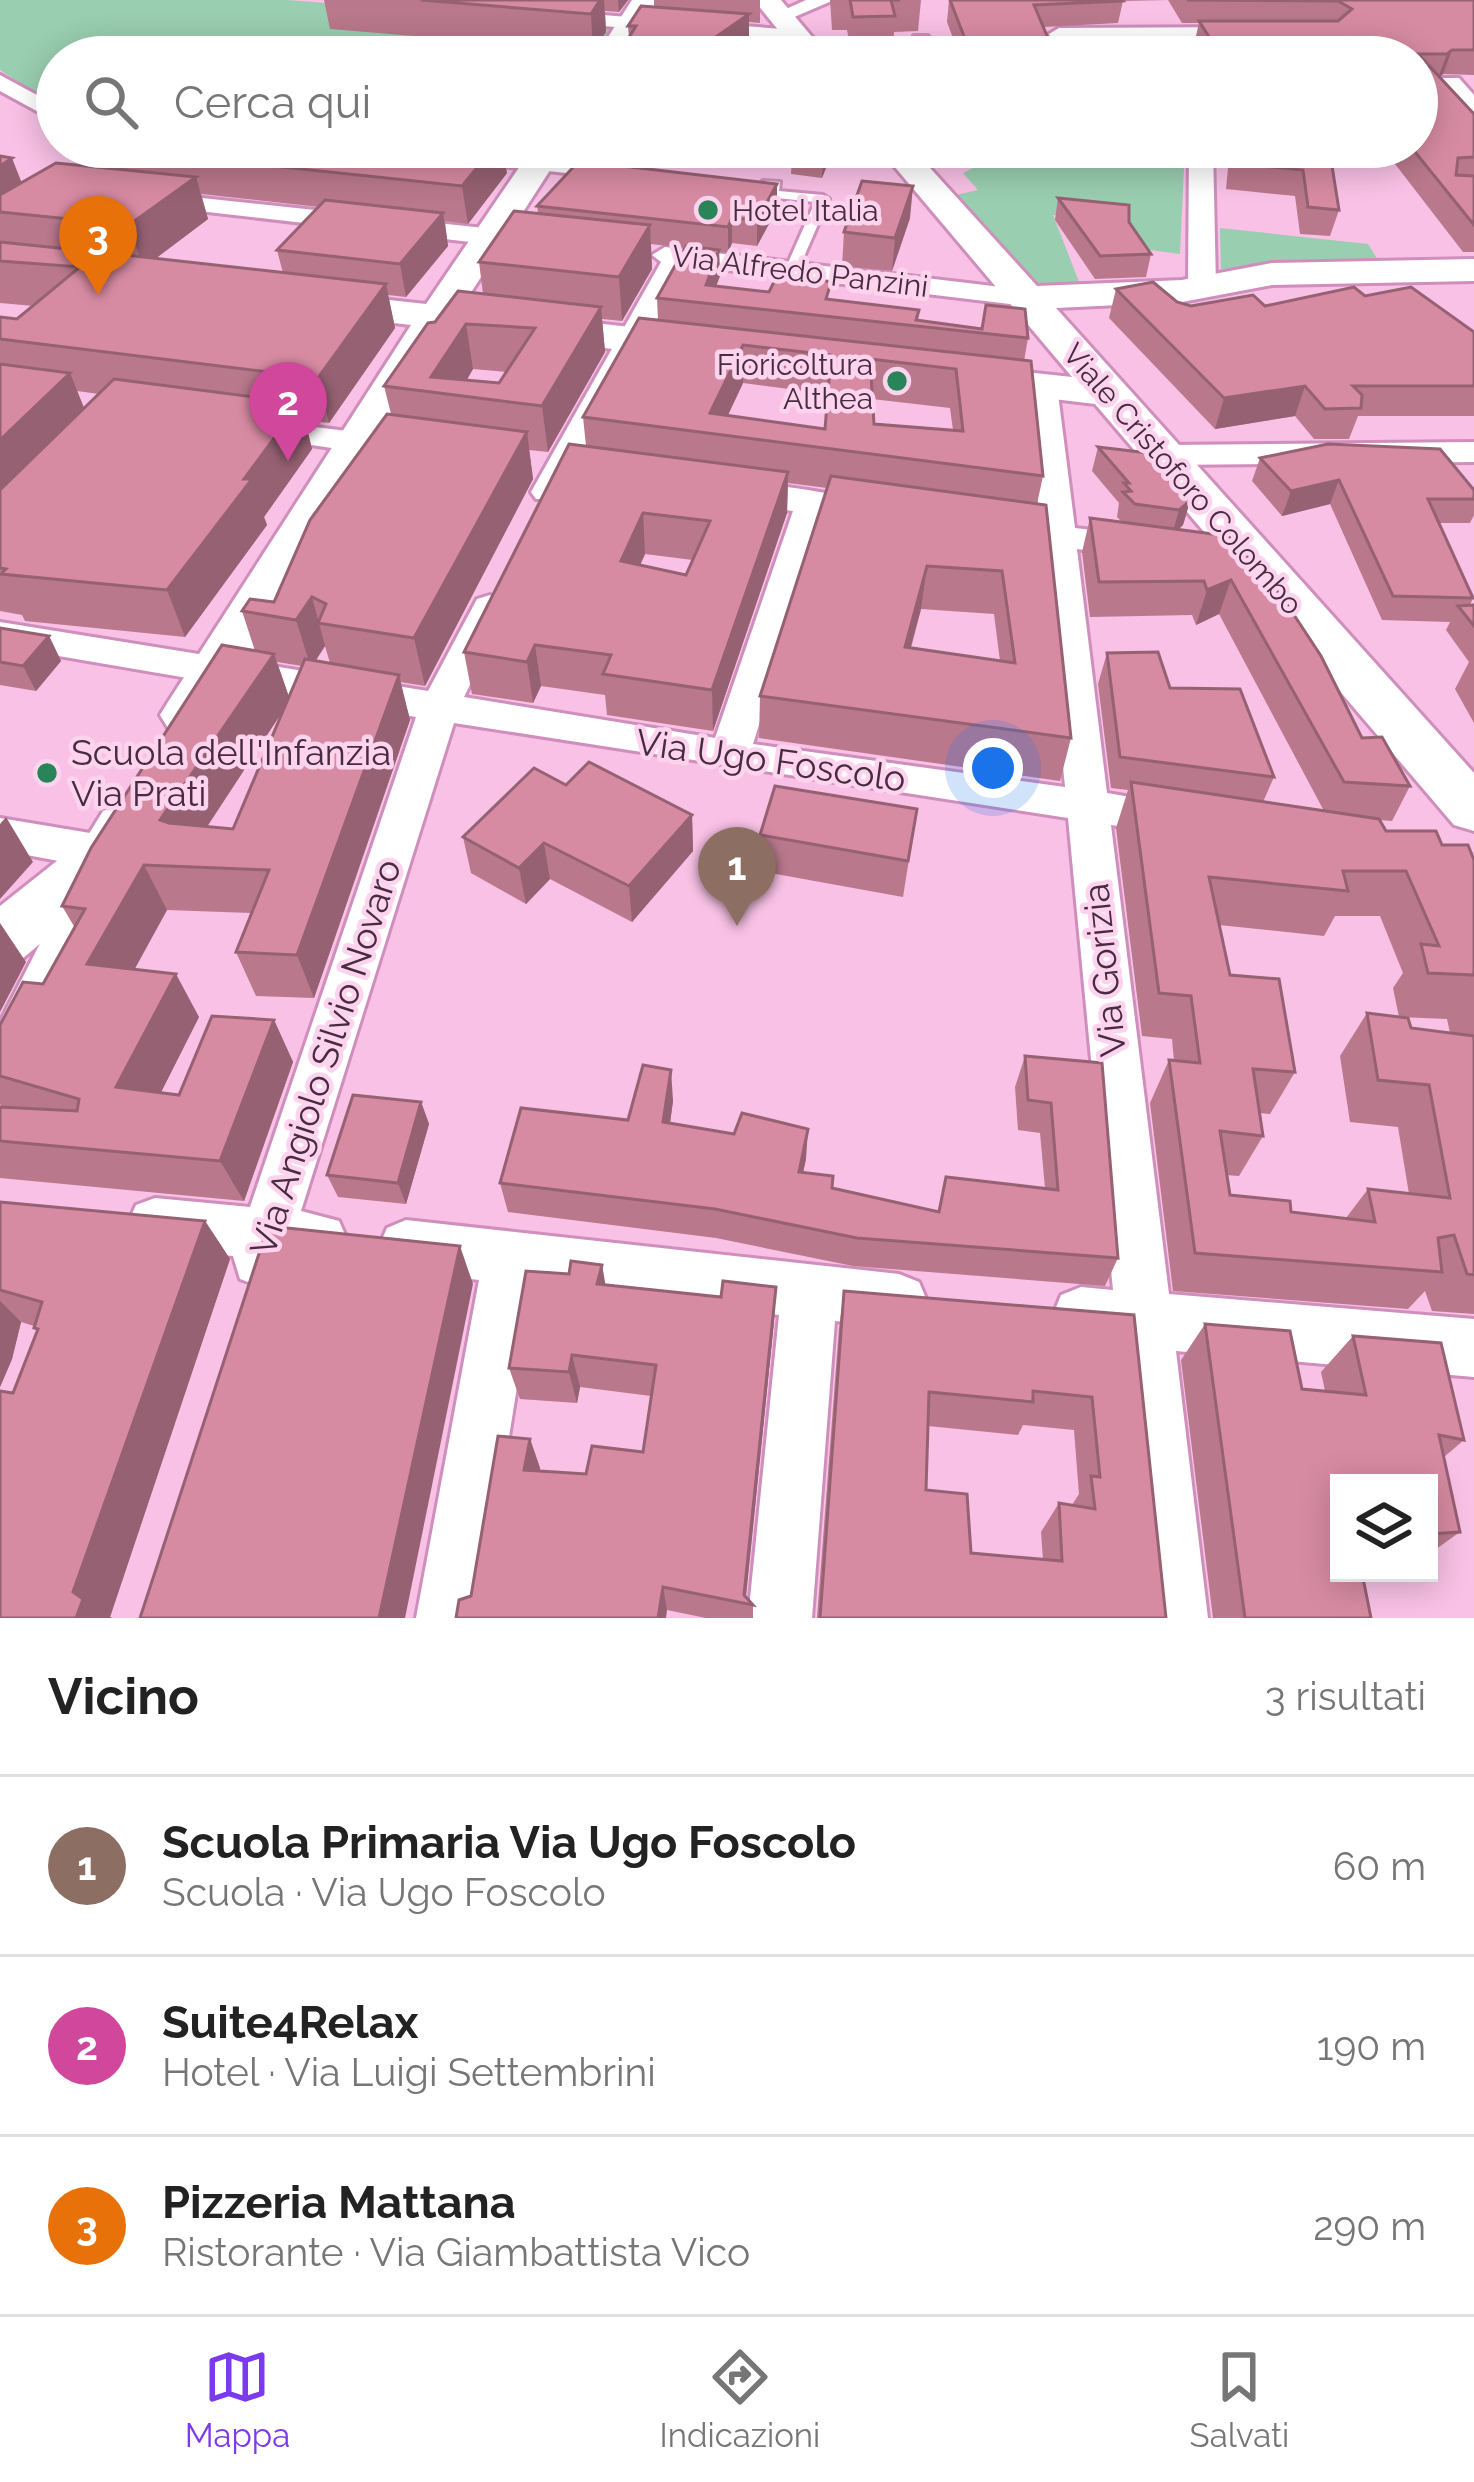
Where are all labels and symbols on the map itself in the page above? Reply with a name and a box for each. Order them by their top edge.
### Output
place label: Hotel Italia [732,193,879,228]
pin: 3 [59,196,137,295]
marker: Hotel Italia [695,197,721,223]
street label: Via Alfredo Panzini [670,238,930,304]
street label: Viale Cristoforo Colombo [1056,336,1310,622]
place label: Fioricoltura Althea [717,347,873,416]
pin: 2 [249,362,327,461]
marker: Fioricoltura Althea [884,368,910,394]
street label: Via Ugo Foscolo [633,720,909,800]
place label: Scuola dell'Infanzia Via Prati [71,731,391,814]
your location [963,738,1023,798]
marker: Scuola dell'Infanzia Via Prati [34,760,60,786]
pin: 1 [698,827,776,926]
street label: Via Angiolo Silvio Novaro [241,854,409,1260]
street label: Via Gorizia [1074,881,1134,1059]

